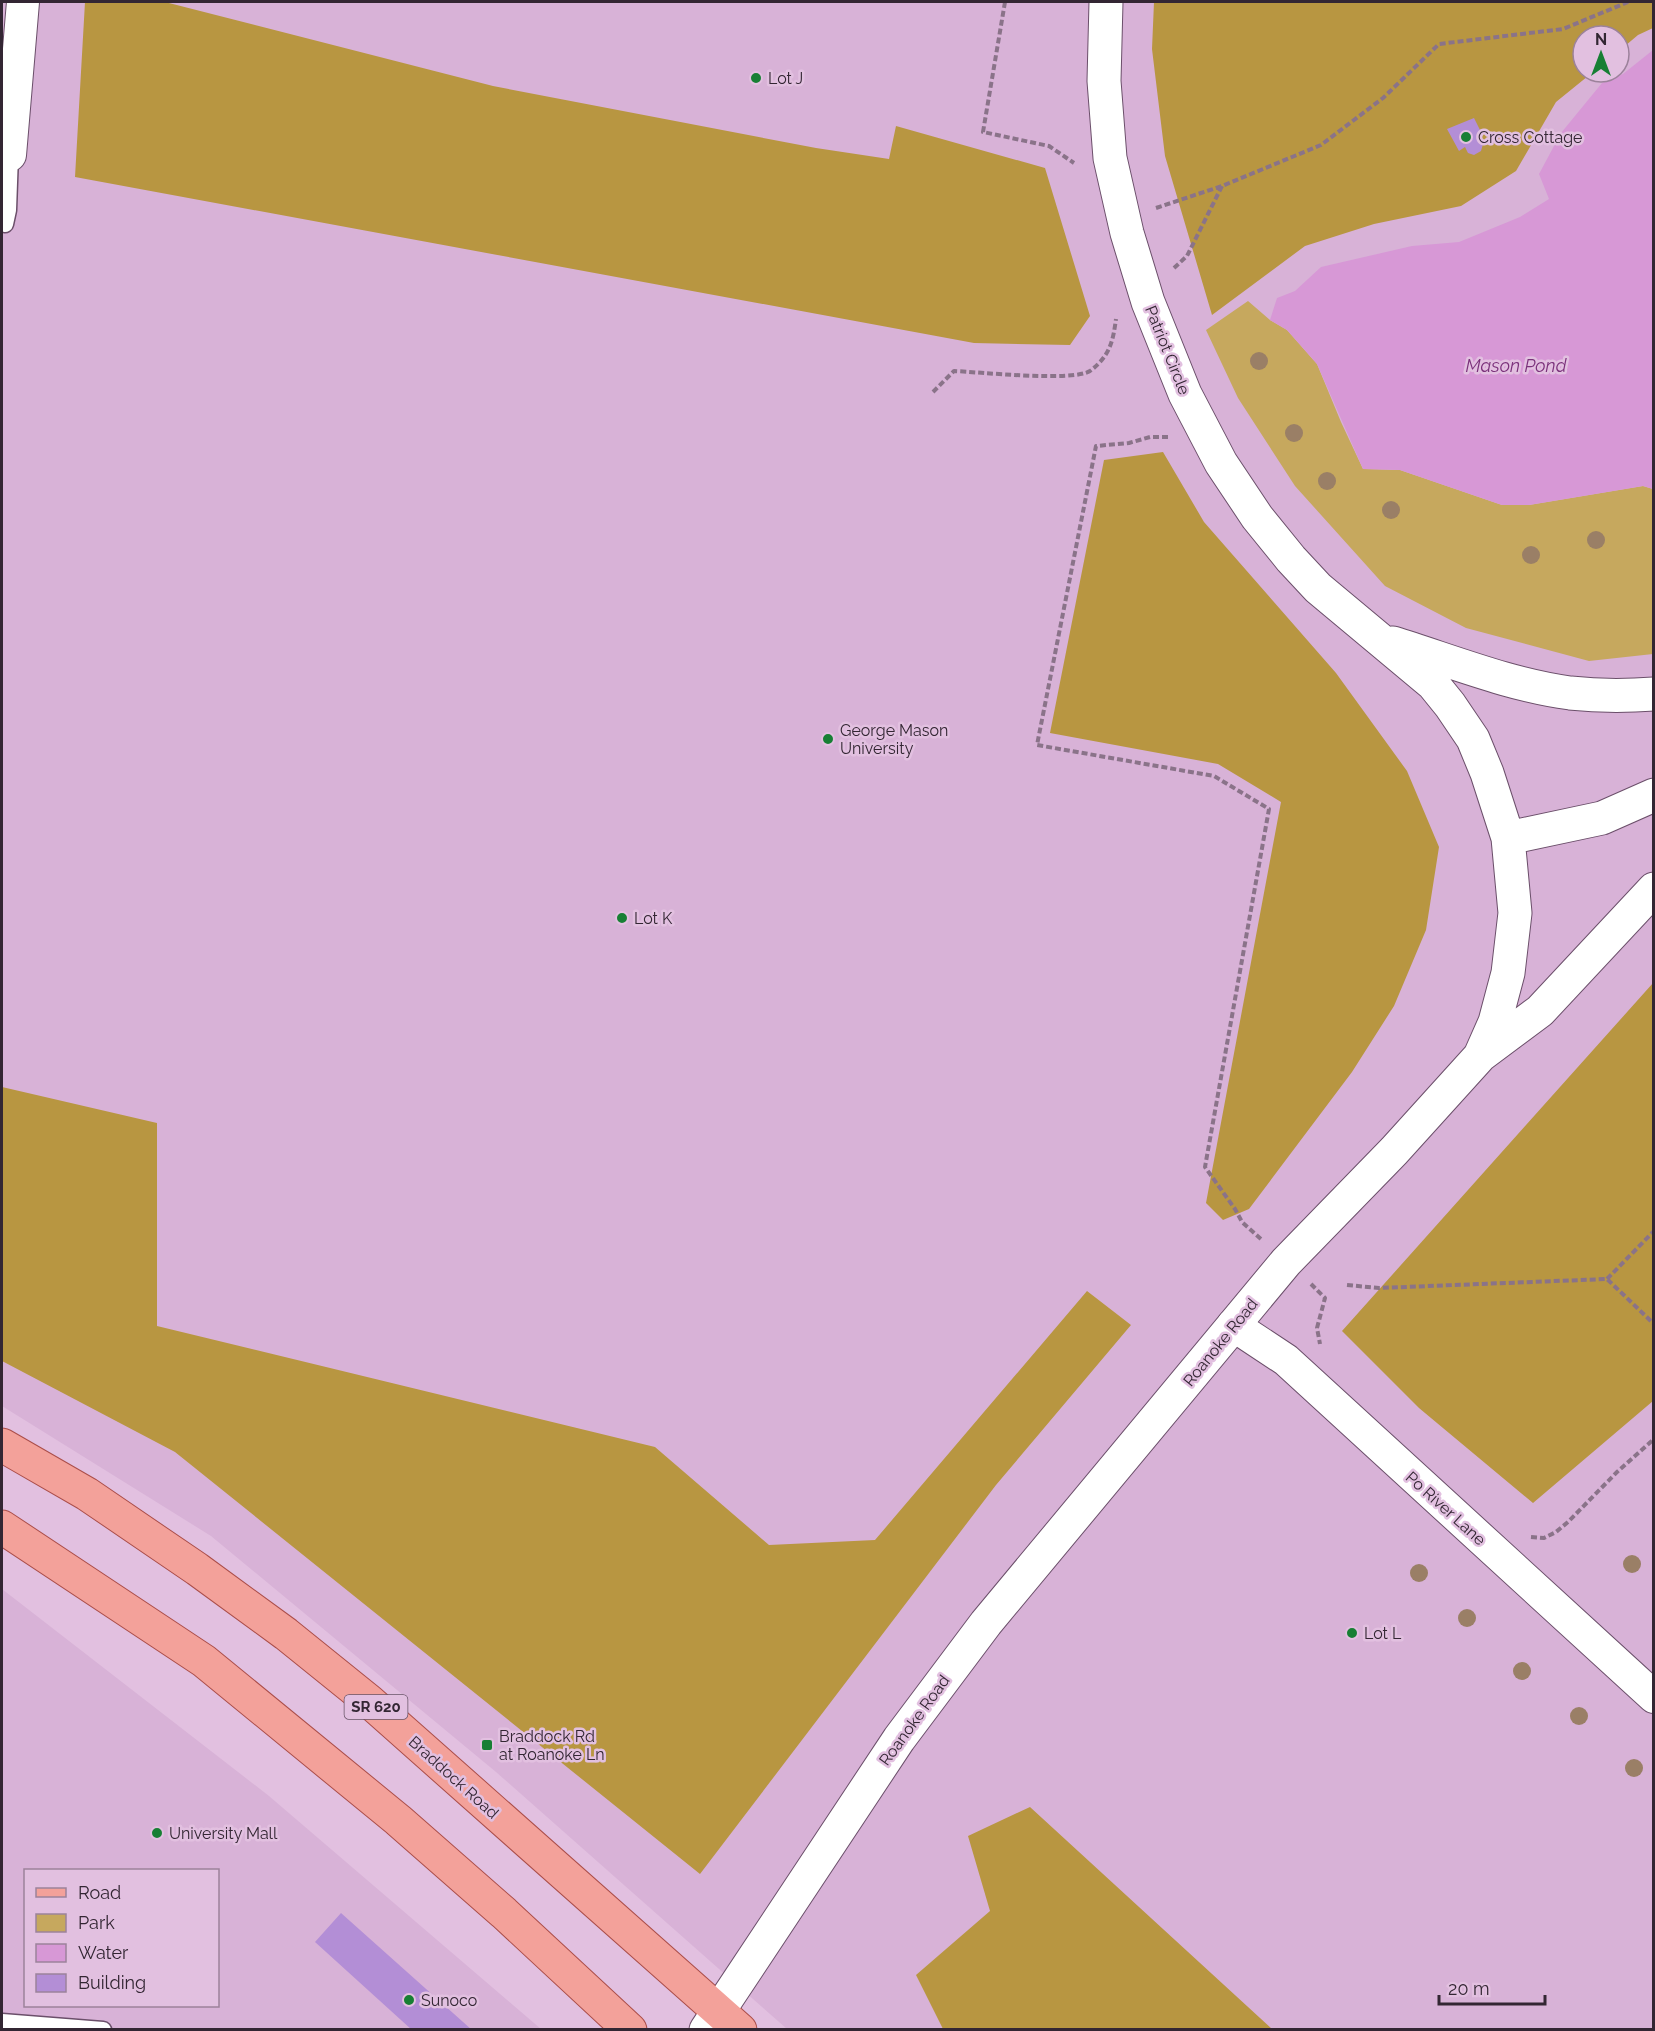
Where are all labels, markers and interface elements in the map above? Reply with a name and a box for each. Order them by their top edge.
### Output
north arrow [1571,24,1631,84]
text: N [1595,30,1607,49]
place label: Lot J [768,69,803,88]
marker: Lot J [749,71,763,85]
place label: Cross Cottage [1478,128,1582,147]
marker: Cross Cottage [1459,130,1473,144]
street label: Patriot Circle [1141,303,1194,397]
water label: Mason Pond [1466,355,1568,376]
place label: George Mason University [840,721,948,758]
marker: George Mason University [821,732,835,746]
place label: Lot K [634,909,673,928]
marker: Lot K [615,911,629,925]
street label: Roanoke Road [1179,1295,1262,1390]
street label: Po River Lane [1402,1468,1490,1549]
place label: Lot L [1364,1624,1402,1643]
marker: Lot L [1345,1626,1359,1640]
street label: Roanoke Road [875,1671,954,1769]
road number: SR 620 [344,1695,407,1719]
place label: Braddock Rd at Roanoke Ln [499,1727,605,1764]
street label: Braddock Road [405,1732,502,1823]
marker: Braddock Rd at Roanoke Ln [480,1738,494,1752]
place label: University Mall [169,1824,278,1843]
marker: University Mall [150,1826,164,1840]
legend [24,1869,219,2007]
text: Road [78,1882,121,1903]
text: Park [78,1912,115,1933]
text: Water [78,1942,129,1963]
scale bar [1439,1968,1546,2006]
text: Building [78,1972,146,1993]
text: 20 m [1448,1978,1490,1999]
place label: Sunoco [421,1991,477,2010]
marker: Sunoco [402,1993,416,2007]

